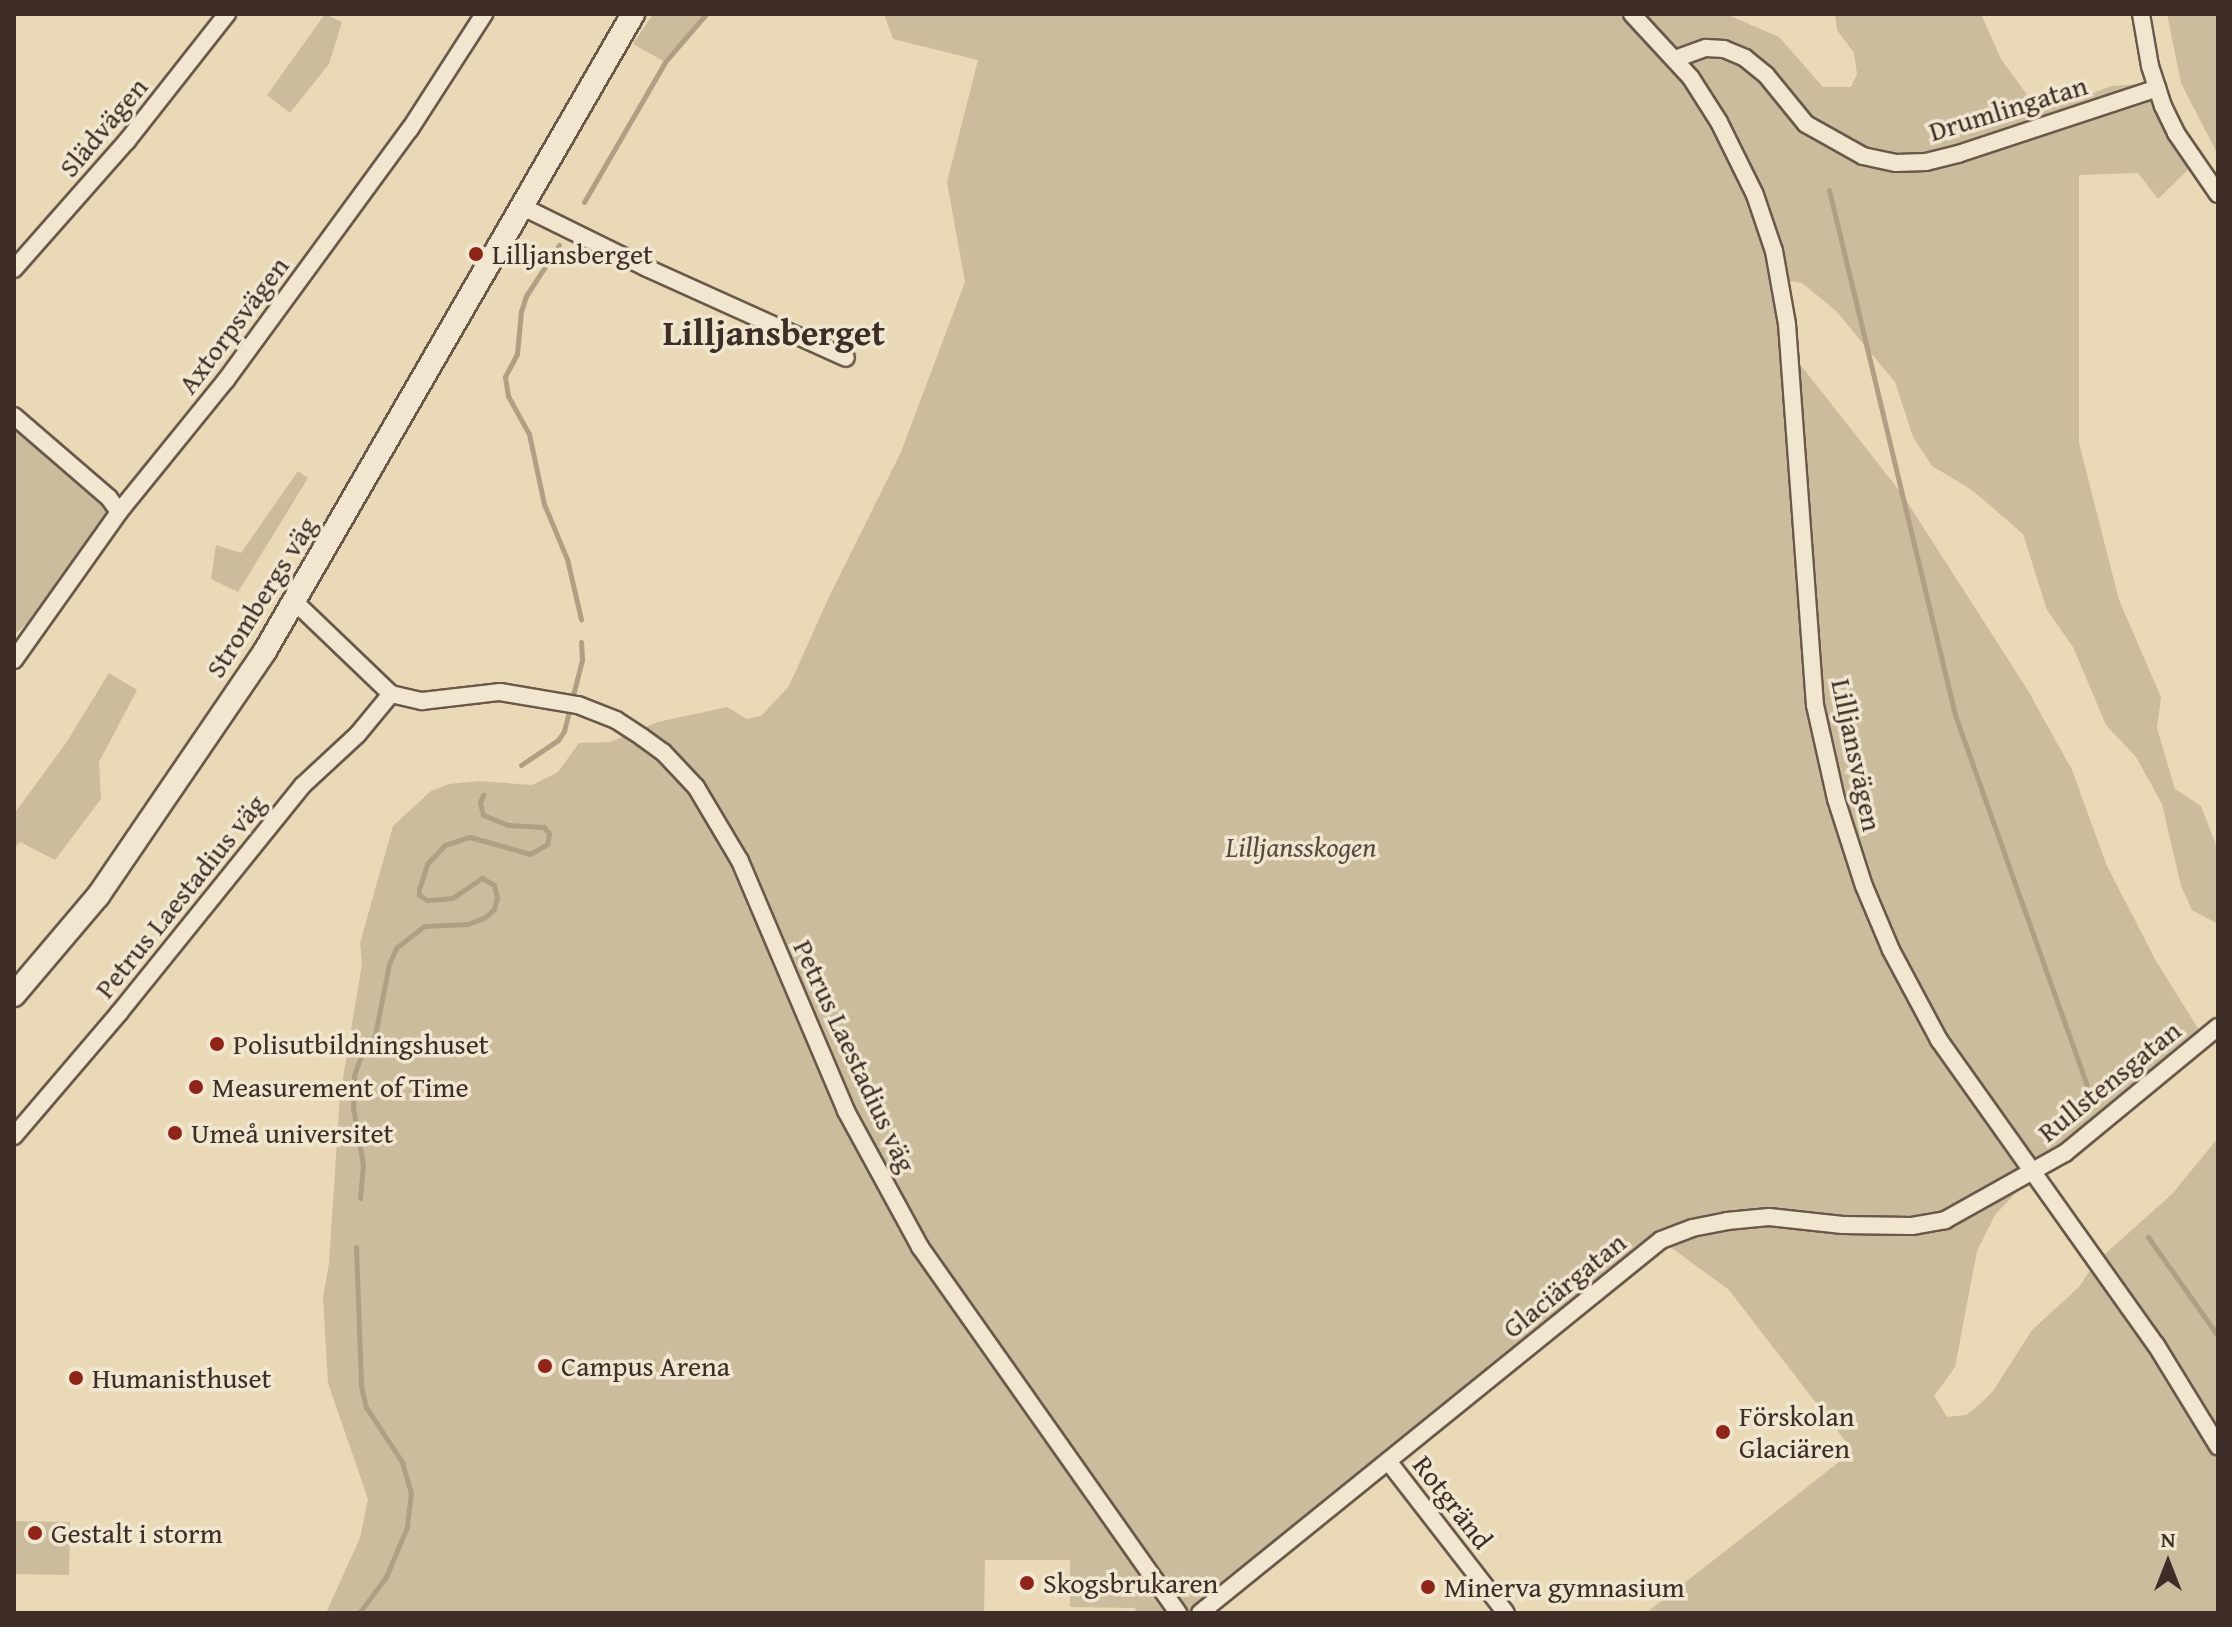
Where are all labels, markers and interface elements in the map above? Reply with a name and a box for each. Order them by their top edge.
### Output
street label: Drumlingatan [1925,68,2091,148]
street label: Slädvägen [52,70,154,184]
place label: Lilljansberget [492,237,653,271]
marker: Lilljansberget [467,245,485,263]
street label: Axtorpsvägen [170,250,296,400]
district label: Lilljansberget [663,310,885,354]
street label: Strombergs väg [198,510,324,684]
street label: Lilljansvägen [1824,676,1890,834]
street label: Petrus Laestadius väg [87,787,273,1005]
park label: Lilljansskogen [1225,830,1377,864]
street label: Petrus Laestadius väg [786,934,924,1178]
street label: Rullstensgatan [2031,1013,2187,1149]
place label: Polisutbildningshuset [233,1027,489,1061]
marker: Polisutbildningshuset [208,1035,226,1053]
place label: Measurement of Time [212,1070,469,1104]
marker: Measurement of Time [187,1078,205,1096]
place label: Umeå universitet [191,1116,393,1150]
marker: Umeå universitet [166,1124,184,1142]
street label: Glaciärgatan [1496,1225,1632,1345]
place label: Campus Arena [561,1349,730,1383]
marker: Campus Arena [536,1357,554,1375]
place label: Humanisthuset [92,1361,271,1395]
marker: Humanisthuset [67,1369,85,1387]
place label: Förskolan Glaciären [1739,1399,1854,1465]
marker: Förskolan Glaciären [1714,1423,1732,1441]
street label: Rotgränd [1406,1448,1500,1556]
place label: Gestalt i storm [51,1516,223,1550]
north arrow [2128,1523,2208,1603]
text: N [2161,1523,2175,1555]
marker: Gestalt i storm [26,1524,44,1542]
place label: Skogsbrukaren [1043,1566,1218,1600]
place label: Minerva gymnasium [1444,1570,1685,1604]
marker: Skogsbrukaren [1018,1574,1036,1592]
marker: Minerva gymnasium [1419,1578,1437,1596]

